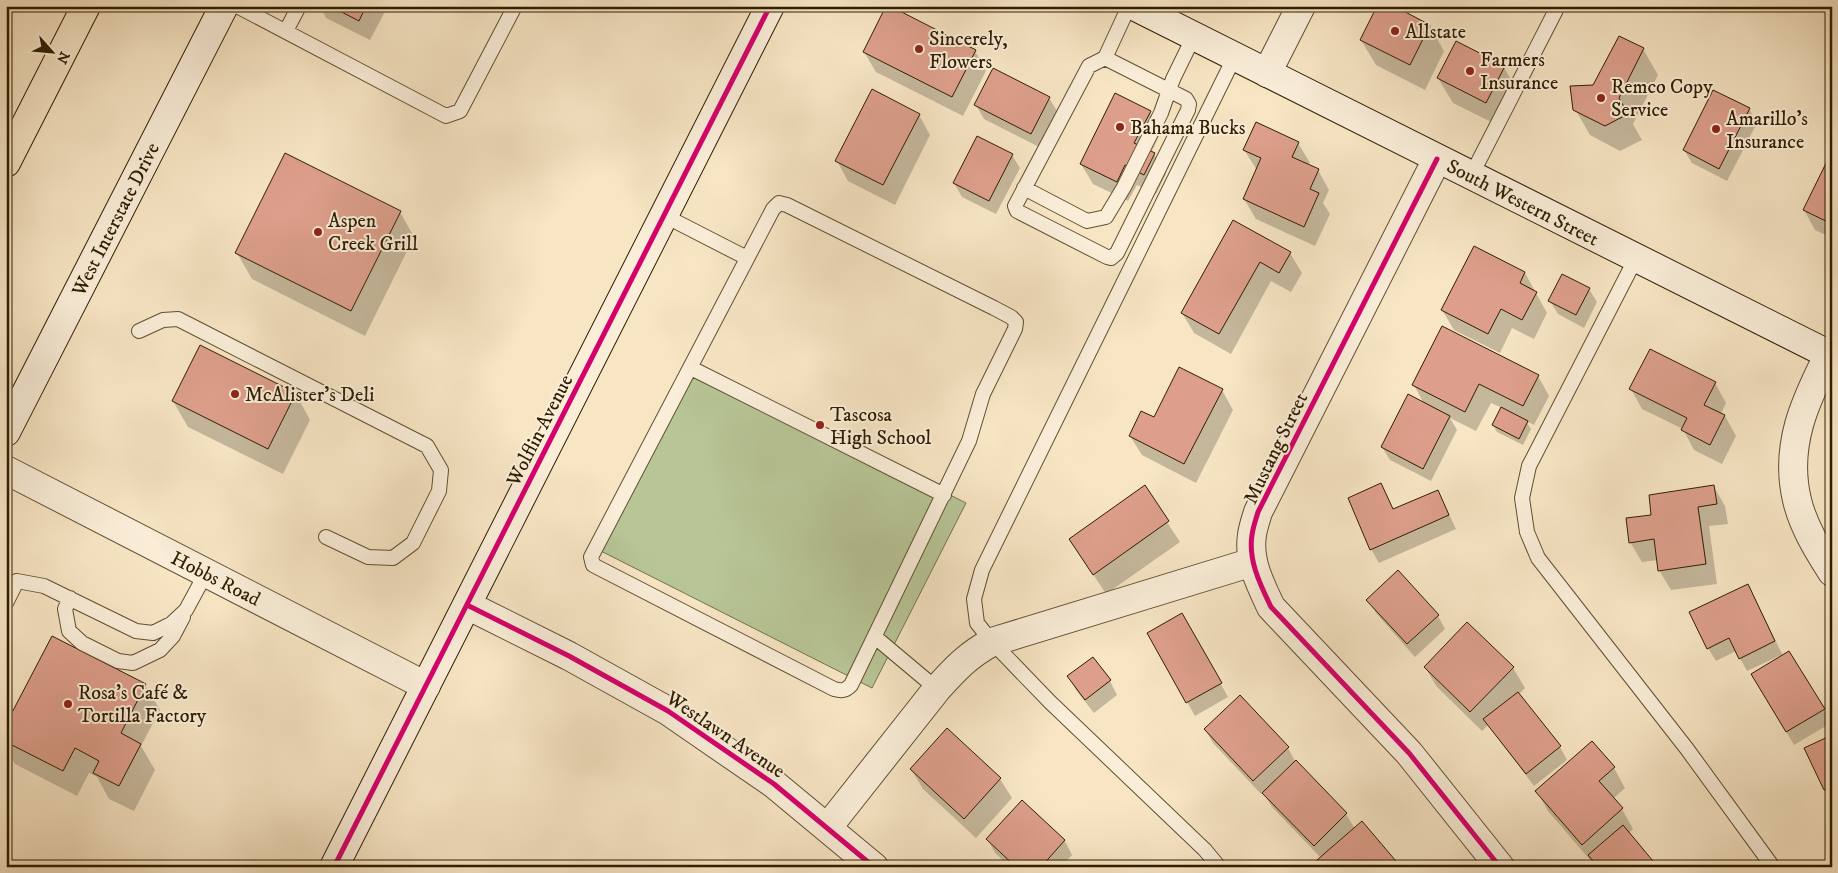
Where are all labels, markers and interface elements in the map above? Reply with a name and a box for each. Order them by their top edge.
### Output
place label: Allstate [1405,20,1466,45]
marker: Allstate [1389,25,1401,37]
place label: Sincerely, Flowers [929,27,1008,75]
north arrow [28,28,78,78]
marker: Sincerely, Flowers [913,43,925,55]
text: N [52,48,73,67]
place label: Farmers Insurance [1480,48,1558,96]
marker: Farmers Insurance [1464,65,1476,77]
place label: Remco Copy Service [1611,75,1713,123]
marker: Remco Copy Service [1595,92,1607,104]
place label: Amarillo's Insurance [1726,107,1808,155]
place label: Bahama Bucks [1130,116,1246,141]
marker: Bahama Bucks [1114,121,1126,133]
marker: Amarillo's Insurance [1710,123,1722,135]
street label: West Interstate Drive [66,139,166,301]
street label: South Western Street [1442,154,1603,253]
place label: Aspen Creek Grill [328,209,418,257]
marker: Aspen Creek Grill [312,226,324,238]
street label: Wolflin Avenue [501,371,579,492]
place label: McAlister's Deli [245,383,374,408]
marker: McAlister's Deli [229,388,241,400]
street label: Mustang Street [1239,389,1314,509]
place label: Tascosa High School [830,403,931,451]
marker: Tascosa High School [814,419,826,431]
street label: Hobbs Road [166,546,264,613]
place label: Rosa's Café & Tortilla Factory [78,681,207,729]
street label: Westlawn Avenue [660,686,789,784]
marker: Rosa's Café & Tortilla Factory [62,698,74,710]

